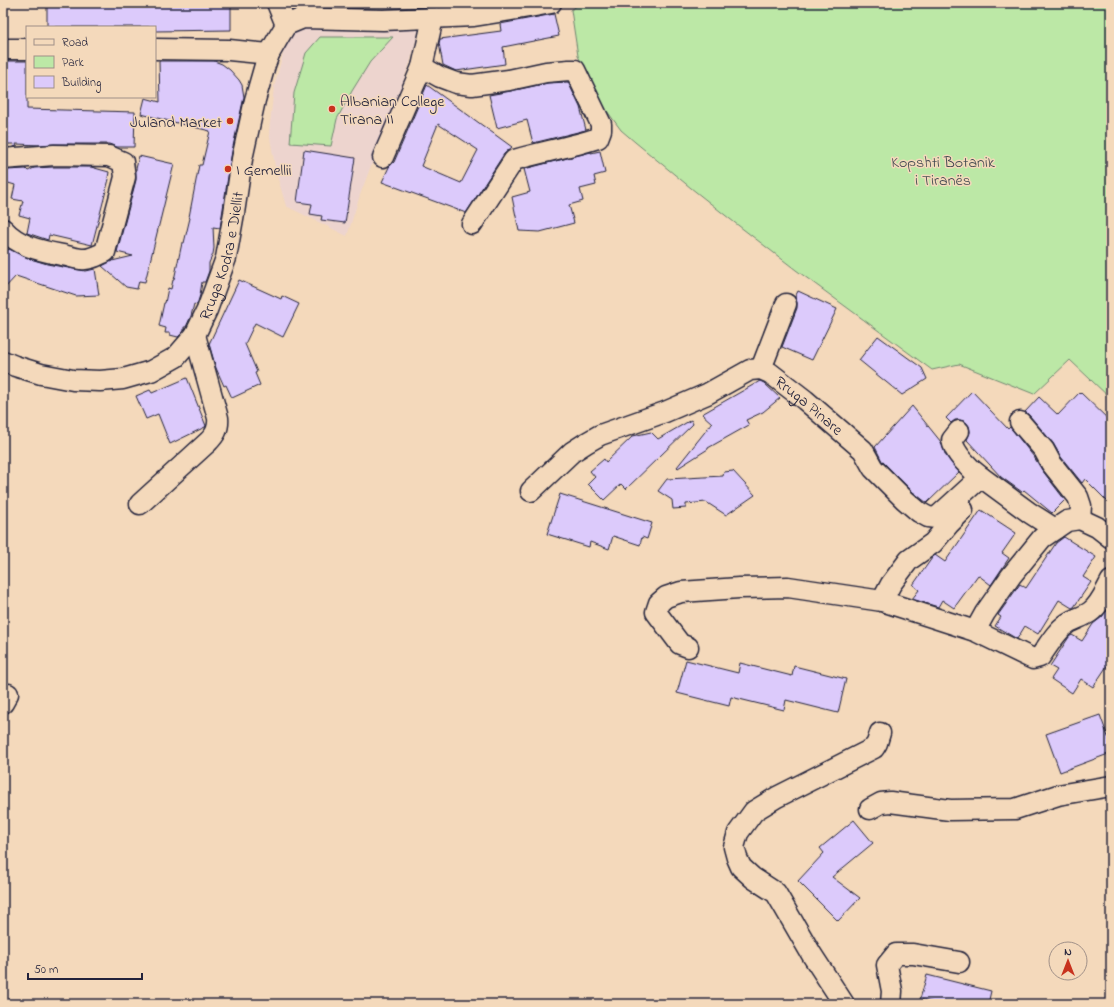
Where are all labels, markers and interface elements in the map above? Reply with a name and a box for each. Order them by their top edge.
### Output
legend [26,26,156,98]
text: Road [62,34,88,52]
text: Park [62,54,84,72]
text: Building [61,74,101,93]
place label: Albanian College Tirana II [340,90,445,132]
marker: Albanian College Tirana II [327,104,337,114]
place label: Juland Market [130,111,223,135]
marker: Juland Market [225,116,235,126]
park label: Kopshti Botanik i Tiranës [891,151,996,193]
place label: I Gemellii [236,159,292,183]
marker: I Gemellii [223,164,233,174]
street label: Rruga Kodra e Diellit [194,190,251,325]
street label: Rruga Pinare [769,371,849,442]
north arrow [1048,941,1088,981]
text: N [1064,944,1072,960]
scale bar [28,955,142,981]
text: 50 m [34,961,58,979]

